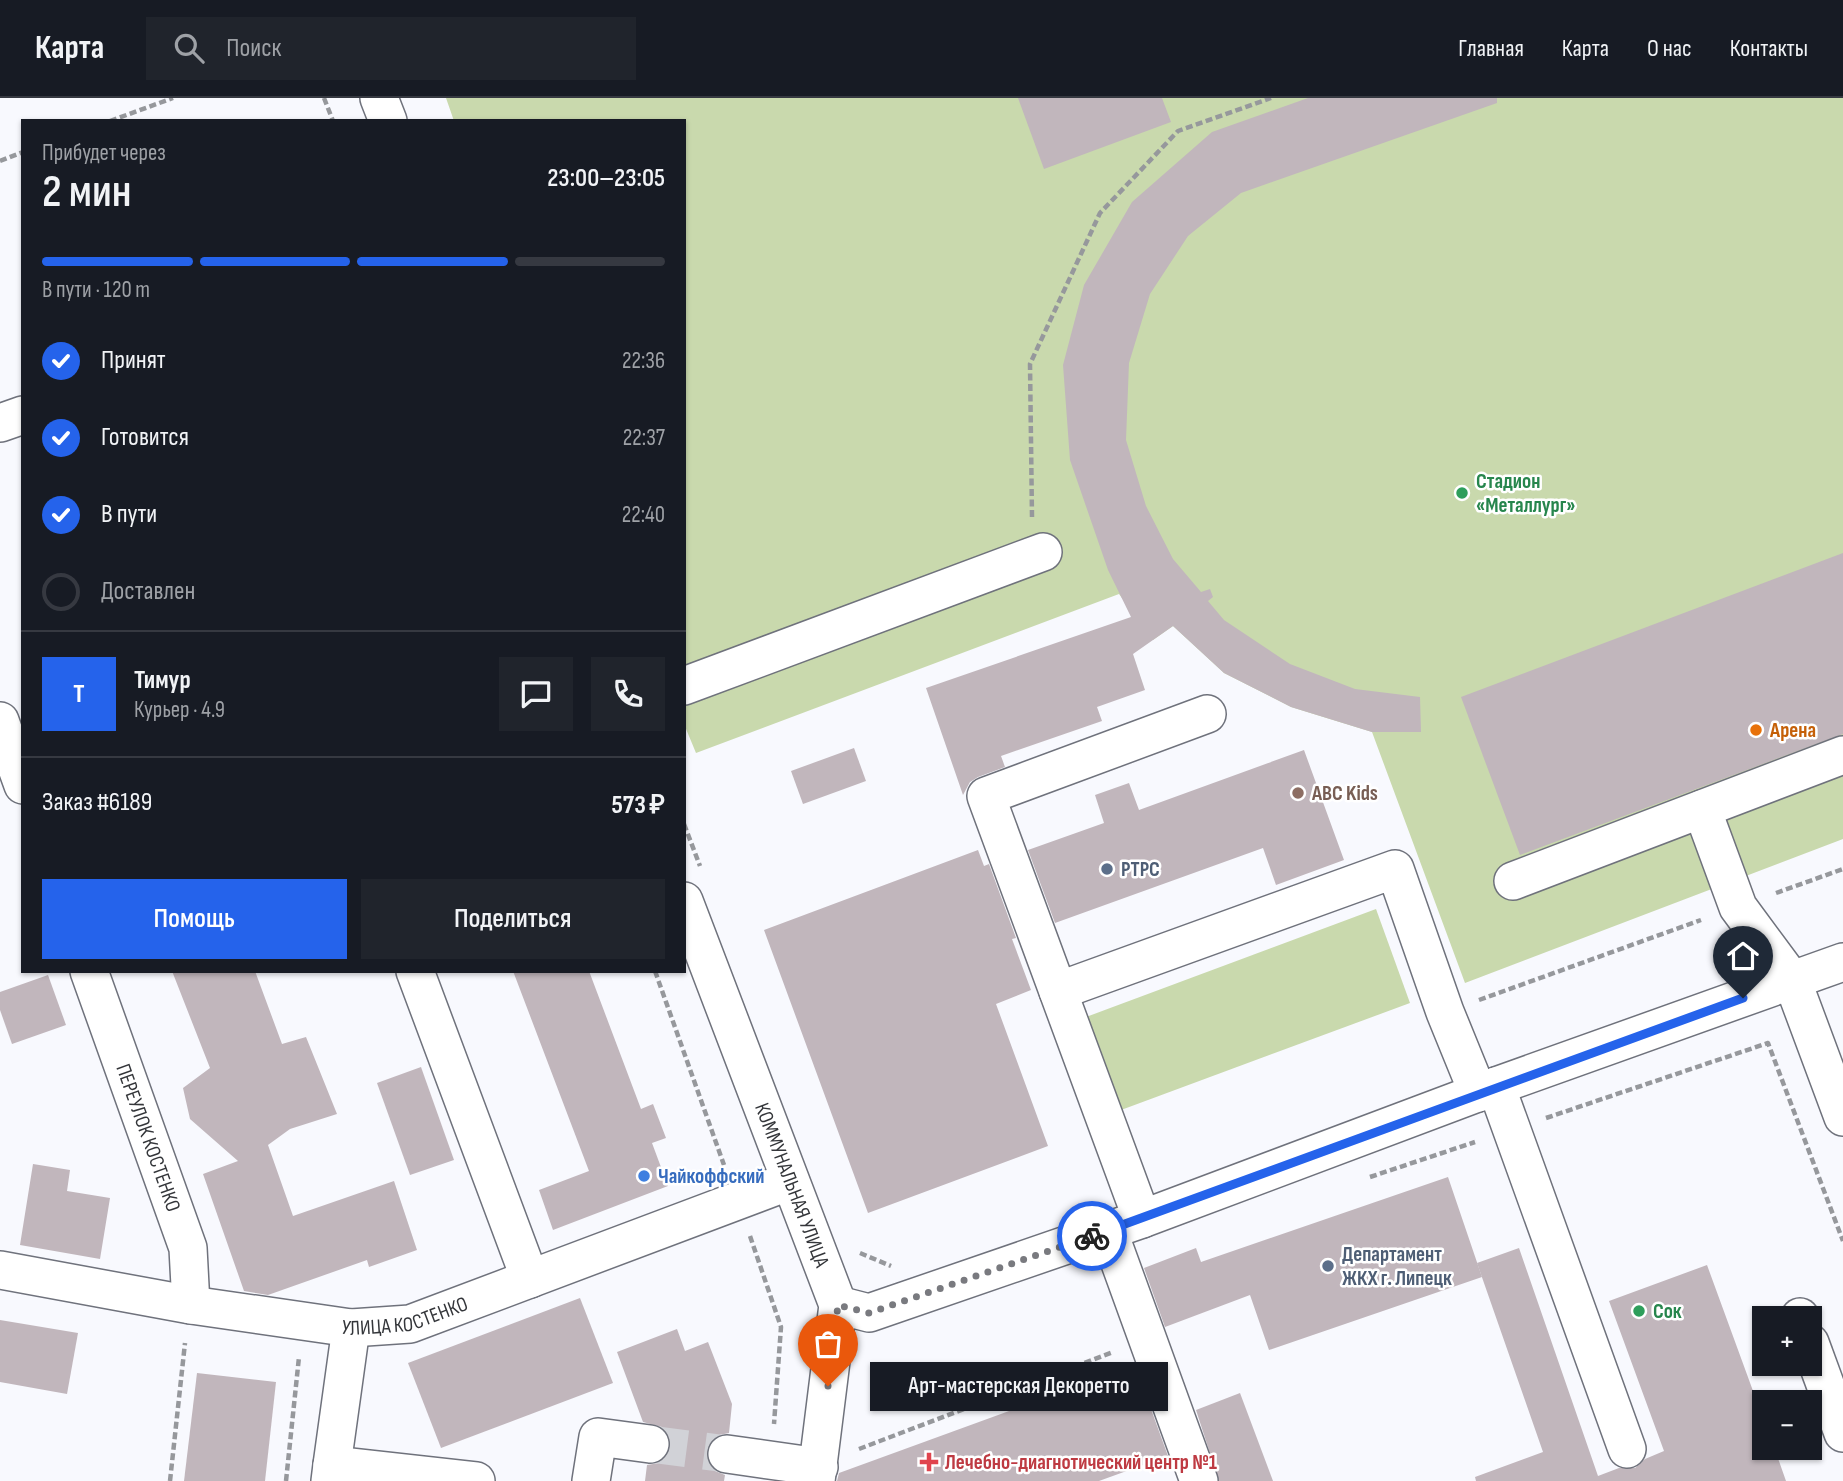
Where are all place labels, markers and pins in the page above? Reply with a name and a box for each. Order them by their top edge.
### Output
place label: Стадион «Металлург» [1476,469,1575,518]
marker: Стадион «Металлург» [1454,485,1470,501]
place label: Арена [1769,718,1816,743]
marker: Арена [1748,722,1764,738]
place label: ABC Kids [1311,781,1378,806]
marker: ABC Kids [1290,785,1306,801]
place label: РТРС [1121,857,1160,882]
marker: РТРС [1099,861,1115,877]
pin [1713,926,1773,998]
place label: Чайкоффский [658,1164,764,1189]
marker: Чайкоффский [636,1168,652,1184]
place label: Департамент ЖКХ г. Липецк [1342,1242,1452,1291]
marker: Департамент ЖКХ г. Липецк [1320,1258,1336,1274]
place label: Сок [1653,1299,1682,1324]
marker: Сок [1631,1303,1647,1319]
pin [798,1314,858,1386]
callout: Арт-мастерская Декоретто [870,1362,1168,1410]
place label: Лечебно-диагнотический центр №1 [945,1450,1217,1475]
marker: Лечебно-диагнотический центр №1 [919,1452,939,1472]

